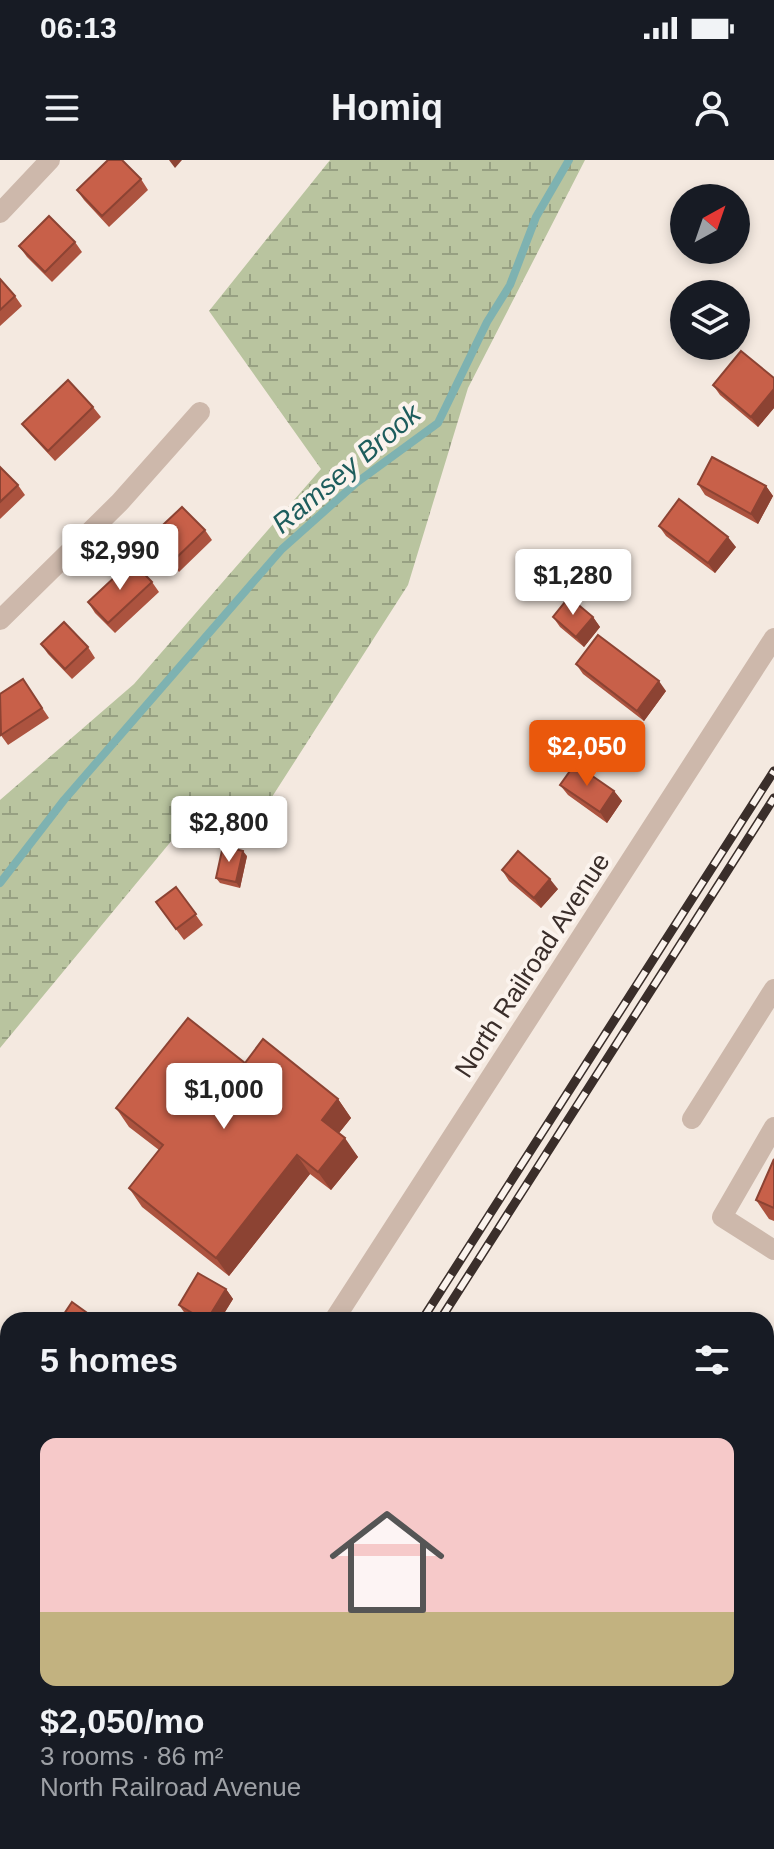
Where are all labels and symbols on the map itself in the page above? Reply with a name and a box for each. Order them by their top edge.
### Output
north arrow [670,184,750,264]
water label: Ramsey Brook [266,396,428,539]
pin: $2,990 [55,524,185,592]
pin: $1,280 [508,549,638,617]
pin: $2,050 [522,720,652,788]
pin: $2,800 [164,796,294,864]
street label: North Railroad Avenue [448,847,616,1083]
pin: $1,000 [159,1063,289,1131]

